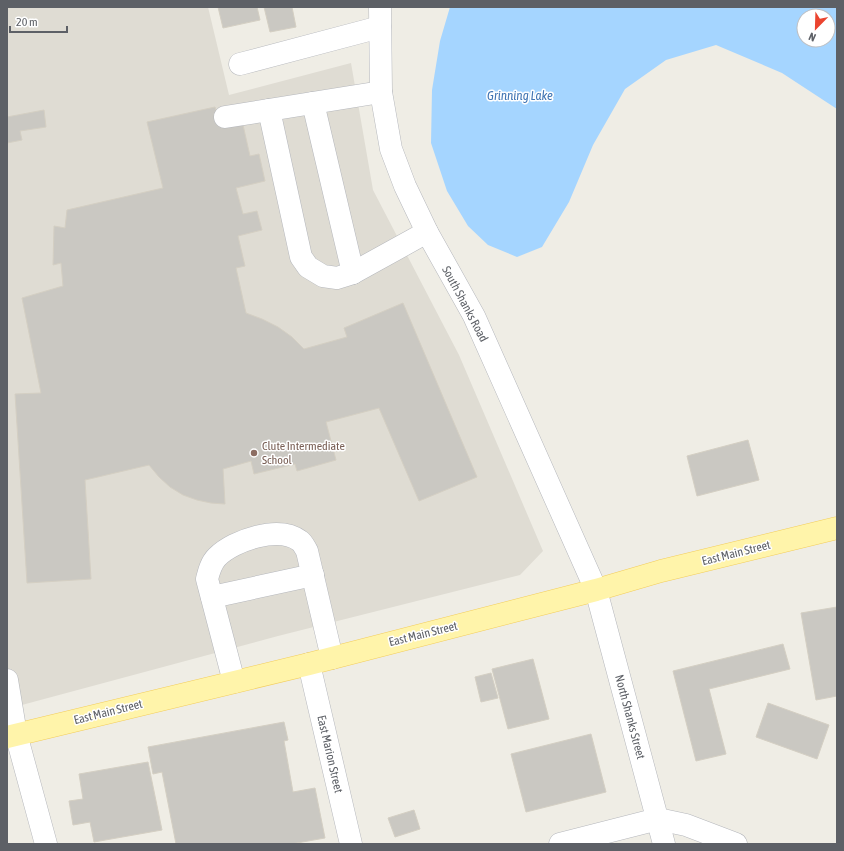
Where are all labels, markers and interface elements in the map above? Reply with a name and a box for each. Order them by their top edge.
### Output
scale bar [10,8,67,34]
north arrow [796,8,836,48]
text: 20 m [16,15,38,29]
text: N [807,30,817,44]
water label: Grinning Lake [487,88,553,103]
street label: South Shanks Road [439,264,491,344]
place label: Clute Intermediate School [262,439,345,467]
marker: Clute Intermediate School [249,448,259,458]
street label: East Main Street [700,538,772,568]
street label: East Main Street [387,619,459,649]
street label: North Shanks Street [612,673,648,761]
street label: East Main Street [72,697,144,727]
street label: East Marion Street [314,714,346,795]

